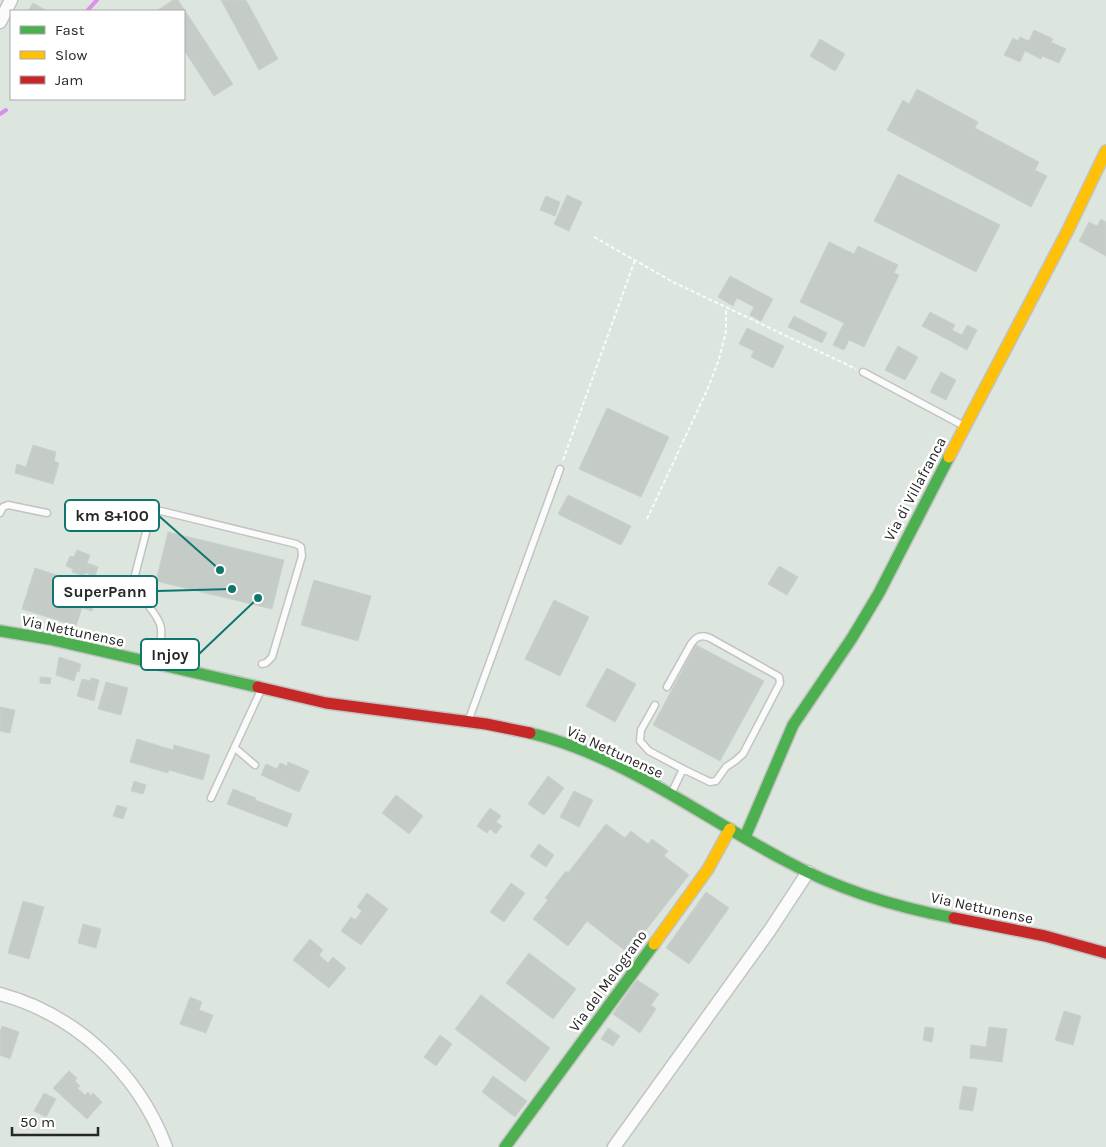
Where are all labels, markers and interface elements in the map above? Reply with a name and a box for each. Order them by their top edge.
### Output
legend [10,10,185,100]
text: Fast [55,21,85,39]
text: Slow [55,46,87,64]
text: Jam [55,71,83,89]
street label: Via di Villafranca [880,434,950,544]
callout: km 8+100 [65,500,159,531]
text: km 8+100 [75,506,149,525]
callout: SuperPann [53,576,157,607]
text: SuperPann [63,582,147,601]
street label: Via Nettunense [20,611,126,651]
callout: Injoy [141,639,199,670]
text: Injoy [151,645,189,664]
street label: Via Nettunense [564,722,666,782]
street label: Via Nettunense [929,888,1035,928]
street label: Via del Melograno [565,927,651,1035]
scale bar [12,1104,99,1136]
text: 50 m [20,1113,55,1131]

